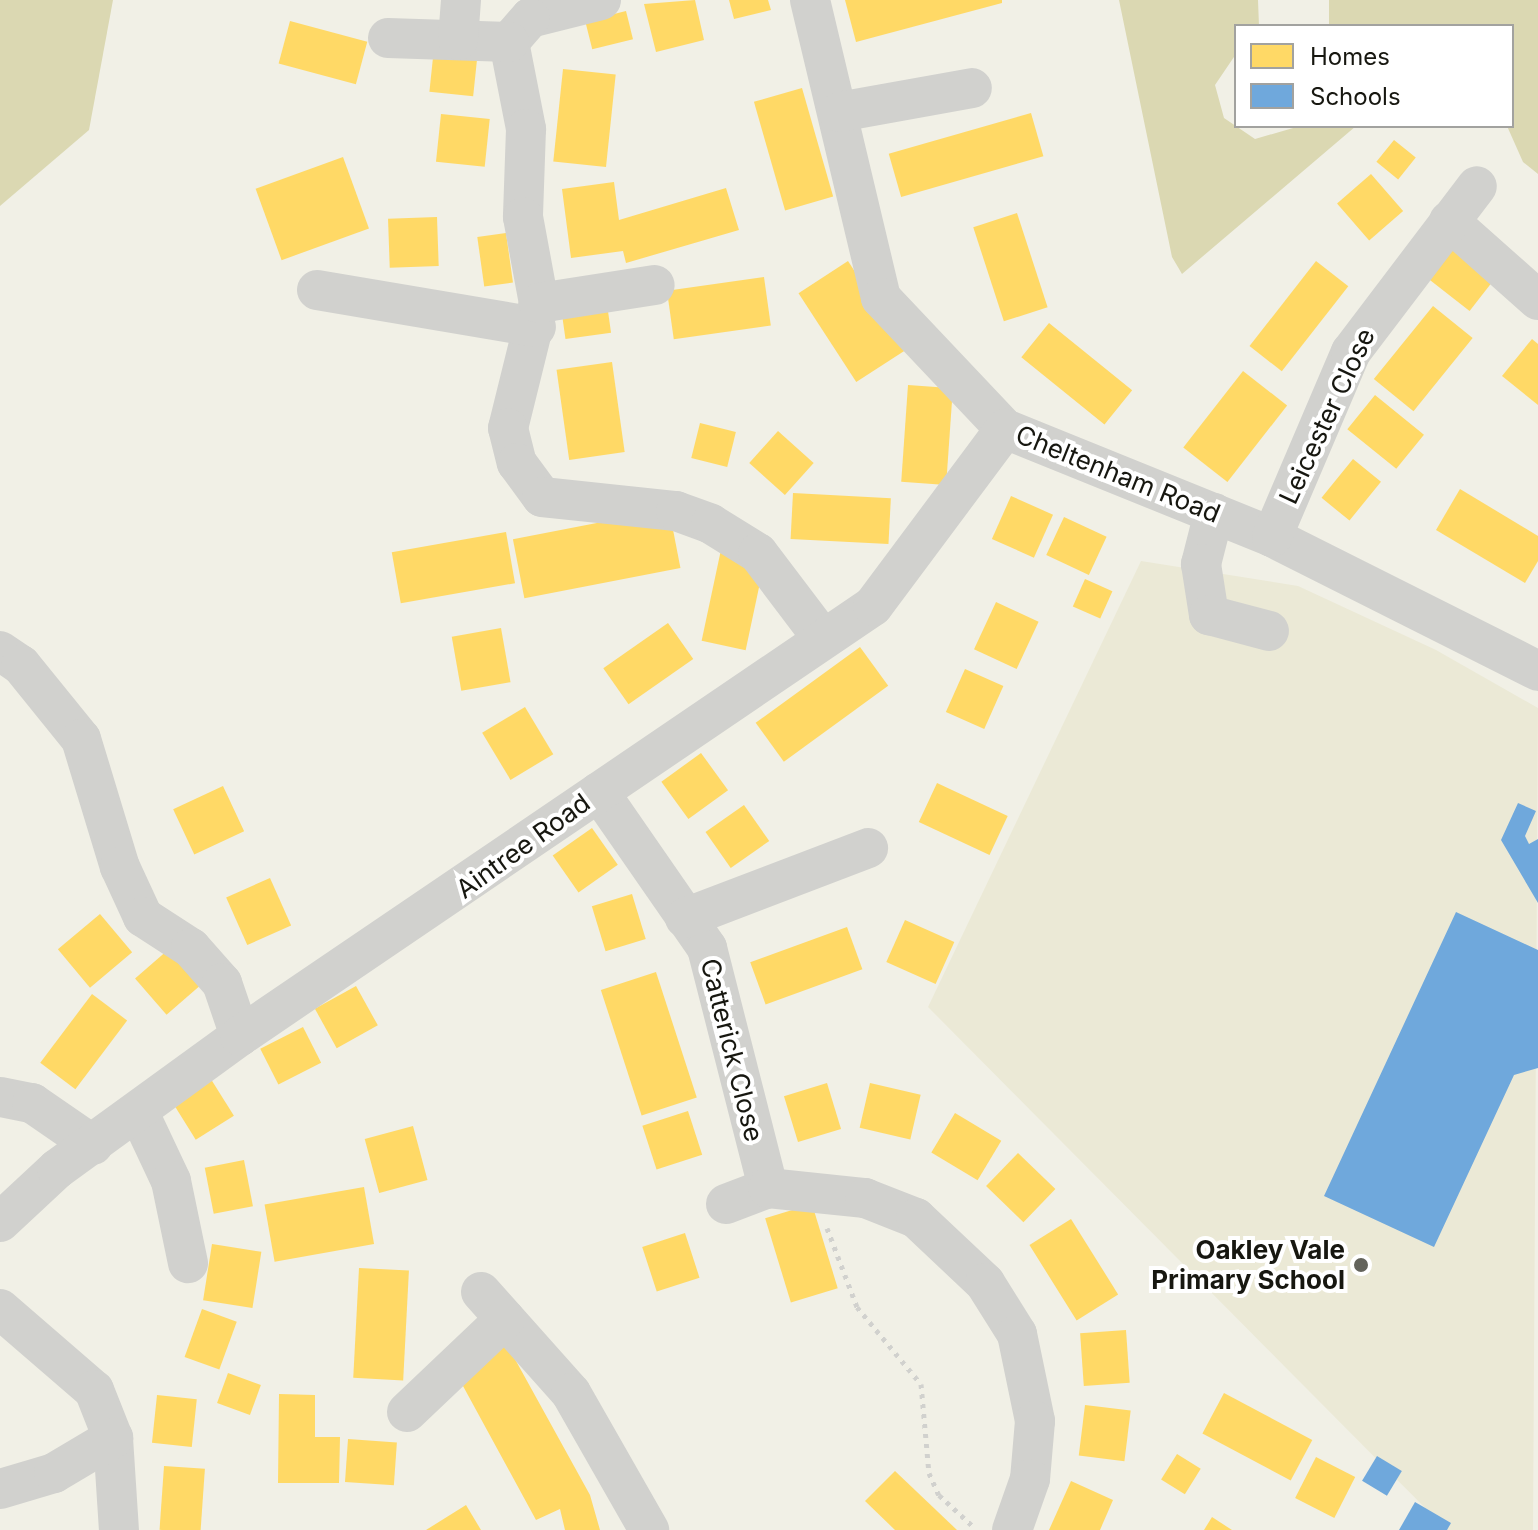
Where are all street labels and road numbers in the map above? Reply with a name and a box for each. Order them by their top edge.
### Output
street label: Leicester Close [1273,323,1381,509]
street label: Cheltenham Road [1011,419,1225,529]
street label: Aintree Road [450,787,596,905]
street label: Catterick Close [694,955,770,1145]

